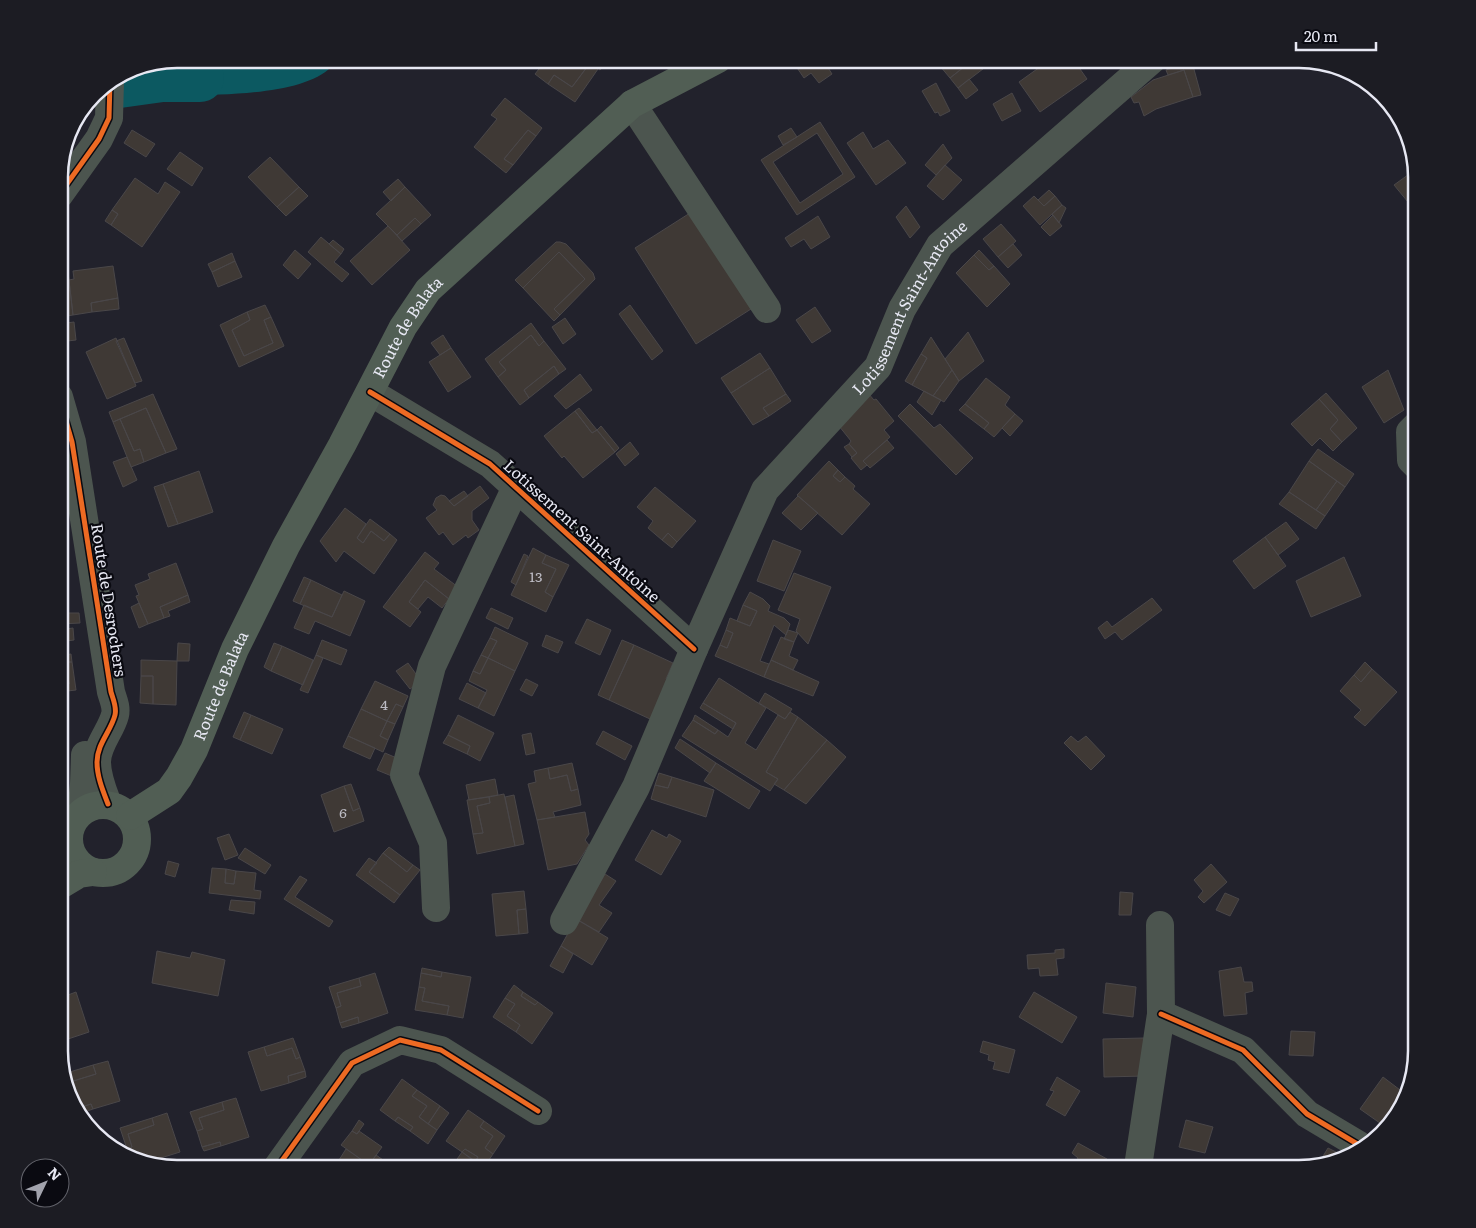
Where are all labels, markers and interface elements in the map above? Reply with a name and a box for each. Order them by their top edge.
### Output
scale bar [1296,20,1376,52]
text: 20 m [1304,24,1338,47]
street label: Lotissement Saint-Antoine [846,214,972,399]
street label: Route de Balata [366,269,448,382]
street label: Lotissement Saint-Antoine [499,453,666,607]
street label: Route de Desrochers [86,522,134,678]
house number: 13 [529,566,543,586]
street label: Route de Balata [186,626,253,744]
house number: 4 [380,694,388,714]
house number: 6 [339,802,347,822]
north arrow [20,1158,70,1208]
text: N [44,1162,67,1185]

